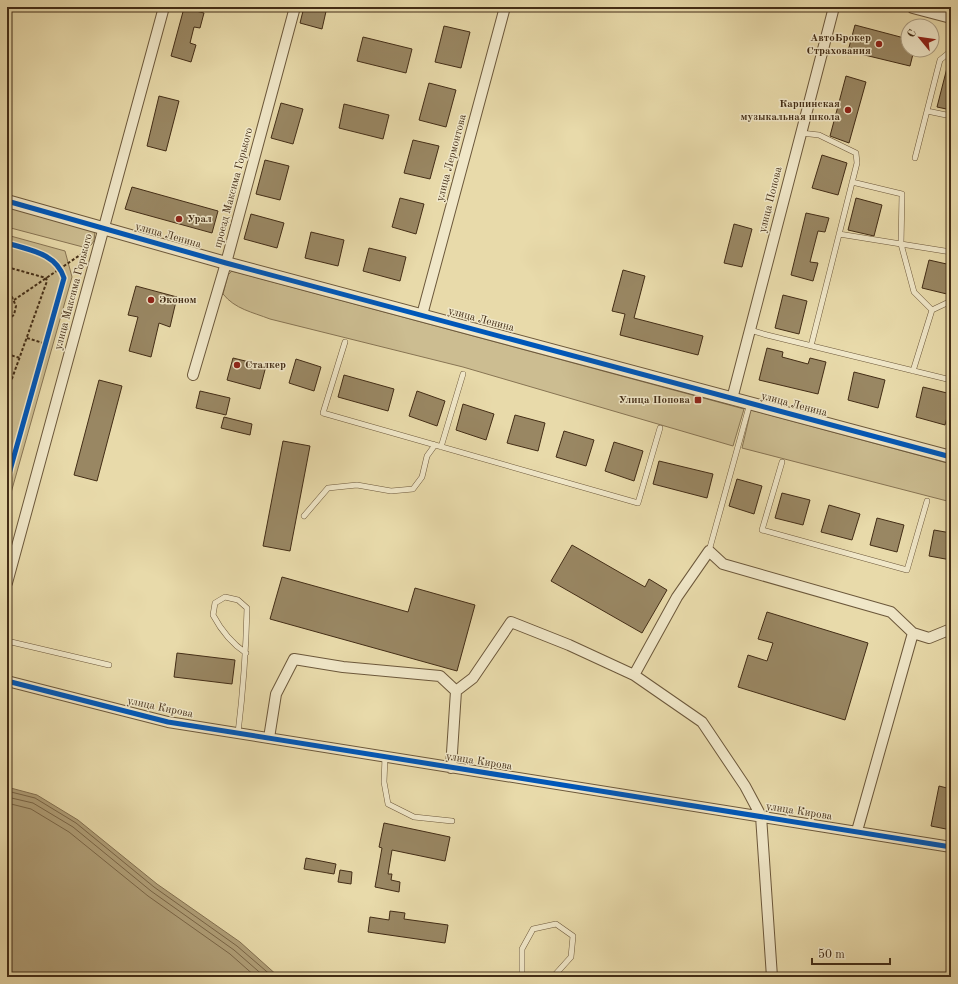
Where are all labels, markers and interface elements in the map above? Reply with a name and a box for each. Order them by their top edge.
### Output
north arrow [900,18,940,58]
text: С [906,28,919,40]
place label: АвтоБрокер Страхования [806,33,871,57]
marker: АвтоБрокер Страхования [874,39,884,49]
place label: Карпинская музыкальная школа [741,99,840,123]
marker: Карпинская музыкальная школа [843,105,853,115]
street label: улица Лермонтова [435,113,469,203]
street label: проезд Максима Горького [213,127,255,249]
street label: улица Попова [757,165,785,234]
marker: Урал [174,214,184,224]
place label: Урал [187,214,212,225]
street label: улица Ленина [134,221,203,251]
street label: улица Максима Горького [53,233,95,351]
marker: Эконом [146,295,156,305]
place label: Эконом [159,295,197,306]
street label: улица Ленина [447,306,516,334]
marker: Сталкер [232,360,242,370]
place label: Сталкер [245,360,286,371]
street label: улица Ленина [760,391,829,419]
place label: Улица Попова [619,395,690,406]
marker: Улица Попова [693,395,703,405]
street label: улица Кирова [126,696,194,720]
street label: улица Кирова [445,751,514,773]
street label: улица Кирова [765,801,834,823]
scale bar [812,940,890,966]
text: 50 m [818,948,845,961]

